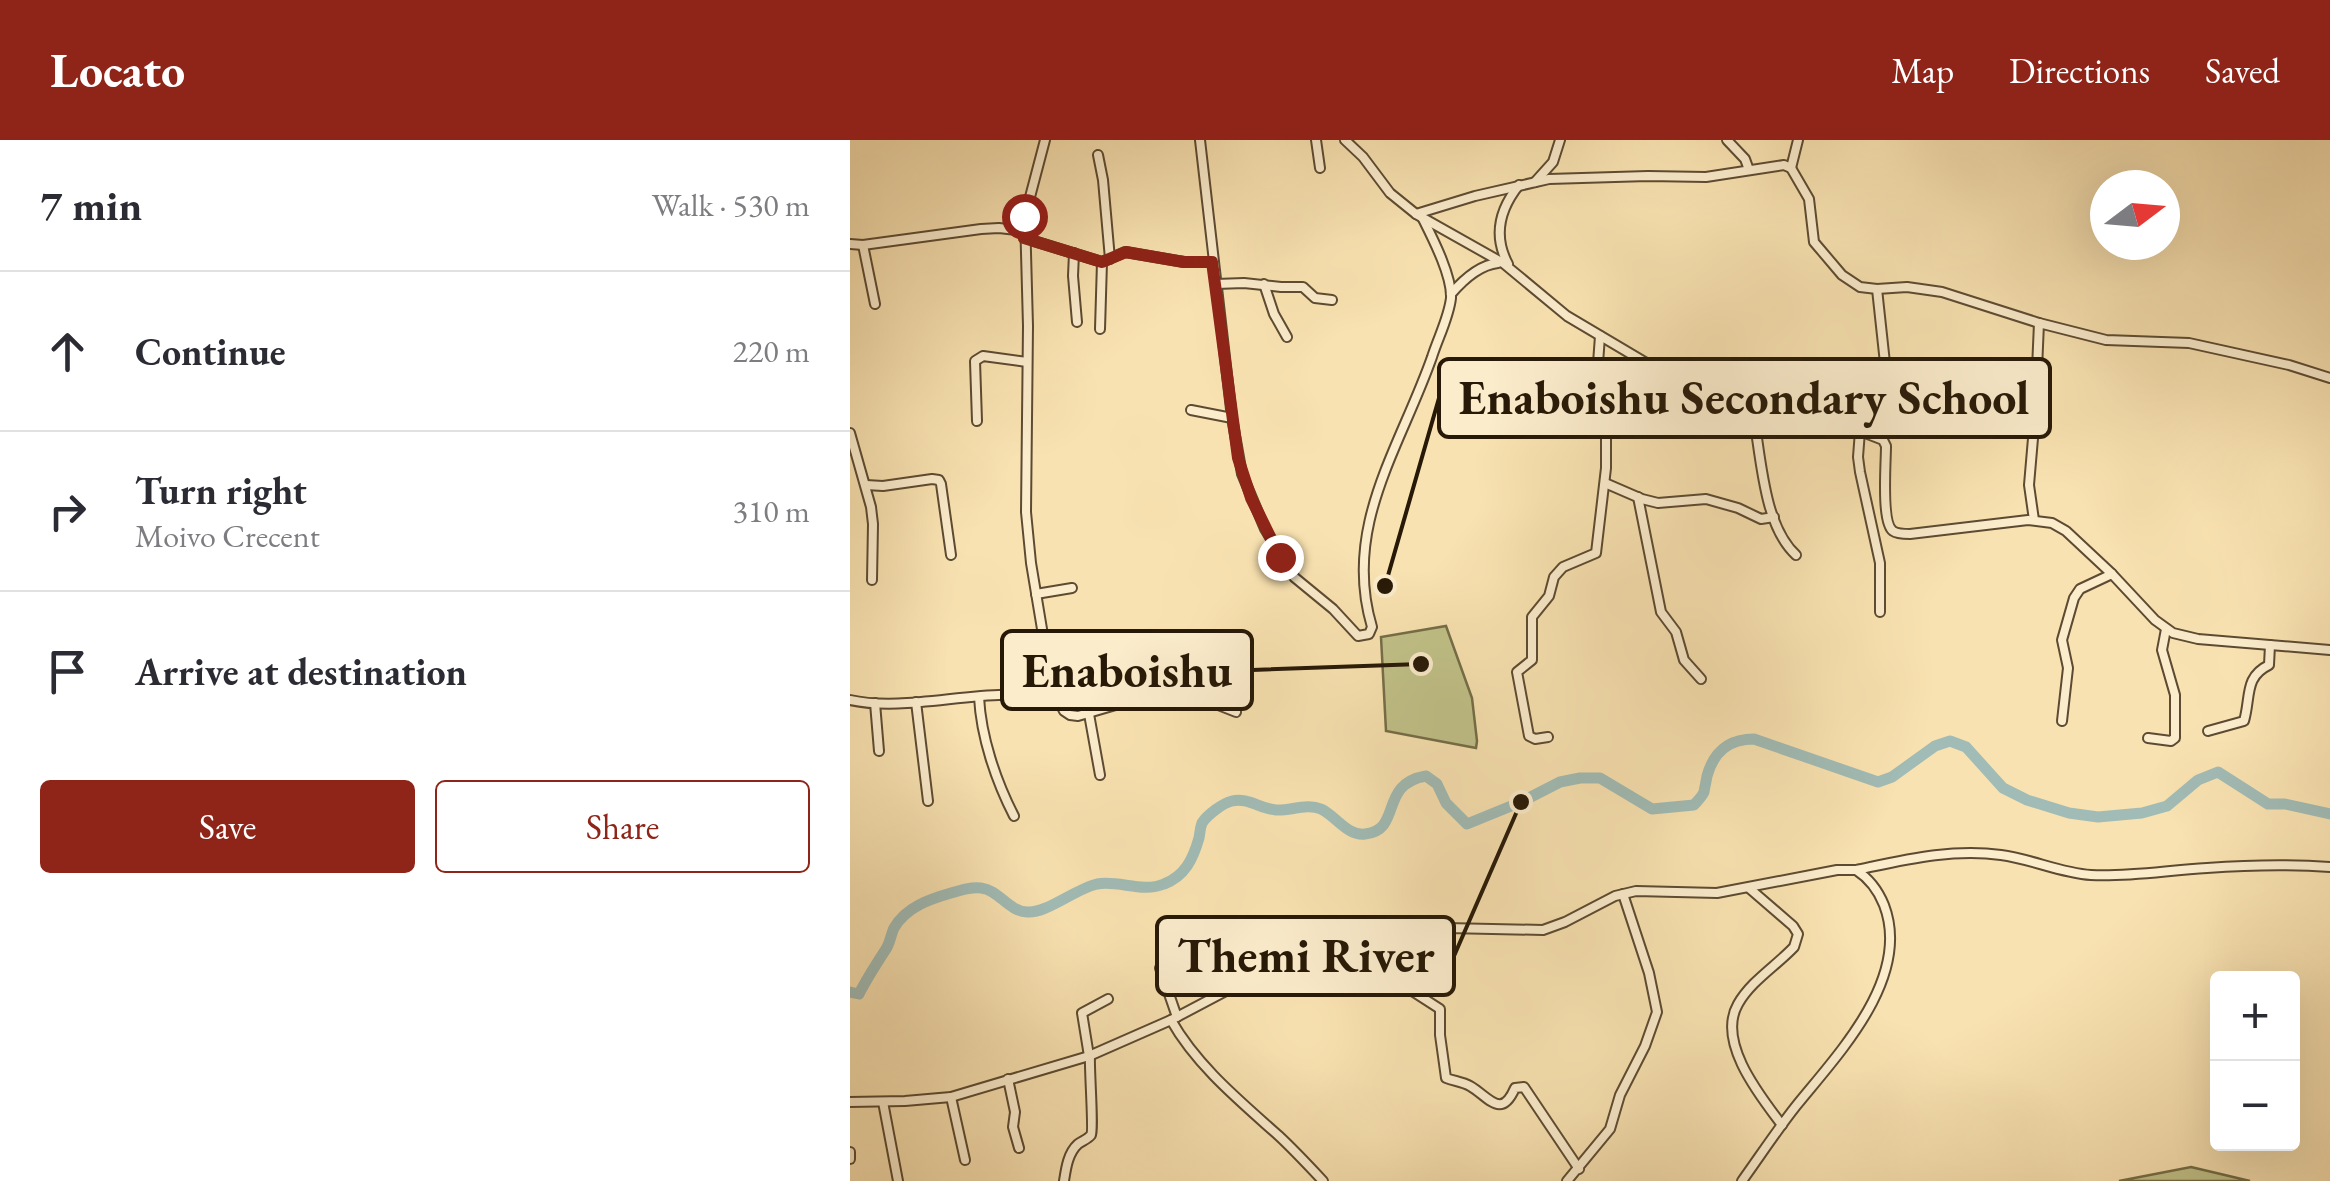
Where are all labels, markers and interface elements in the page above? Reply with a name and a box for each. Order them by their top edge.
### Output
text: Locato [50,39,185,101]
text: Map [1891,48,1954,93]
text: Directions [2009,48,2150,93]
text: Saved [2205,48,2280,93]
north arrow [2090,170,2180,260]
text: 7 min [40,178,142,233]
text: Walk · 530 m [652,184,810,226]
route start [1002,194,1048,240]
icon: ahead [40,324,95,379]
text: Continue [135,327,286,376]
text: 220 m [733,330,810,372]
callout: Enaboishu Secondary School [1439,359,2050,437]
text: Enaboishu Secondary School [1459,366,2029,428]
text: Turn right [135,466,307,515]
icon: right [40,484,95,539]
text: 310 m [733,490,810,532]
text: Moivo Crecent [135,515,320,557]
route end [1258,535,1304,581]
callout: Enaboishu [1002,631,1252,709]
text: Enaboishu [1022,639,1233,701]
icon: arrive [40,644,95,699]
text: Arrive at destination [135,647,467,696]
button: Save [40,780,415,873]
button: Share [435,780,810,873]
callout: Themi River [1157,917,1454,995]
text: Themi River [1177,924,1435,986]
map controls [2210,971,2300,1151]
button: + [2210,971,2300,1061]
button: − [2210,1061,2300,1151]

